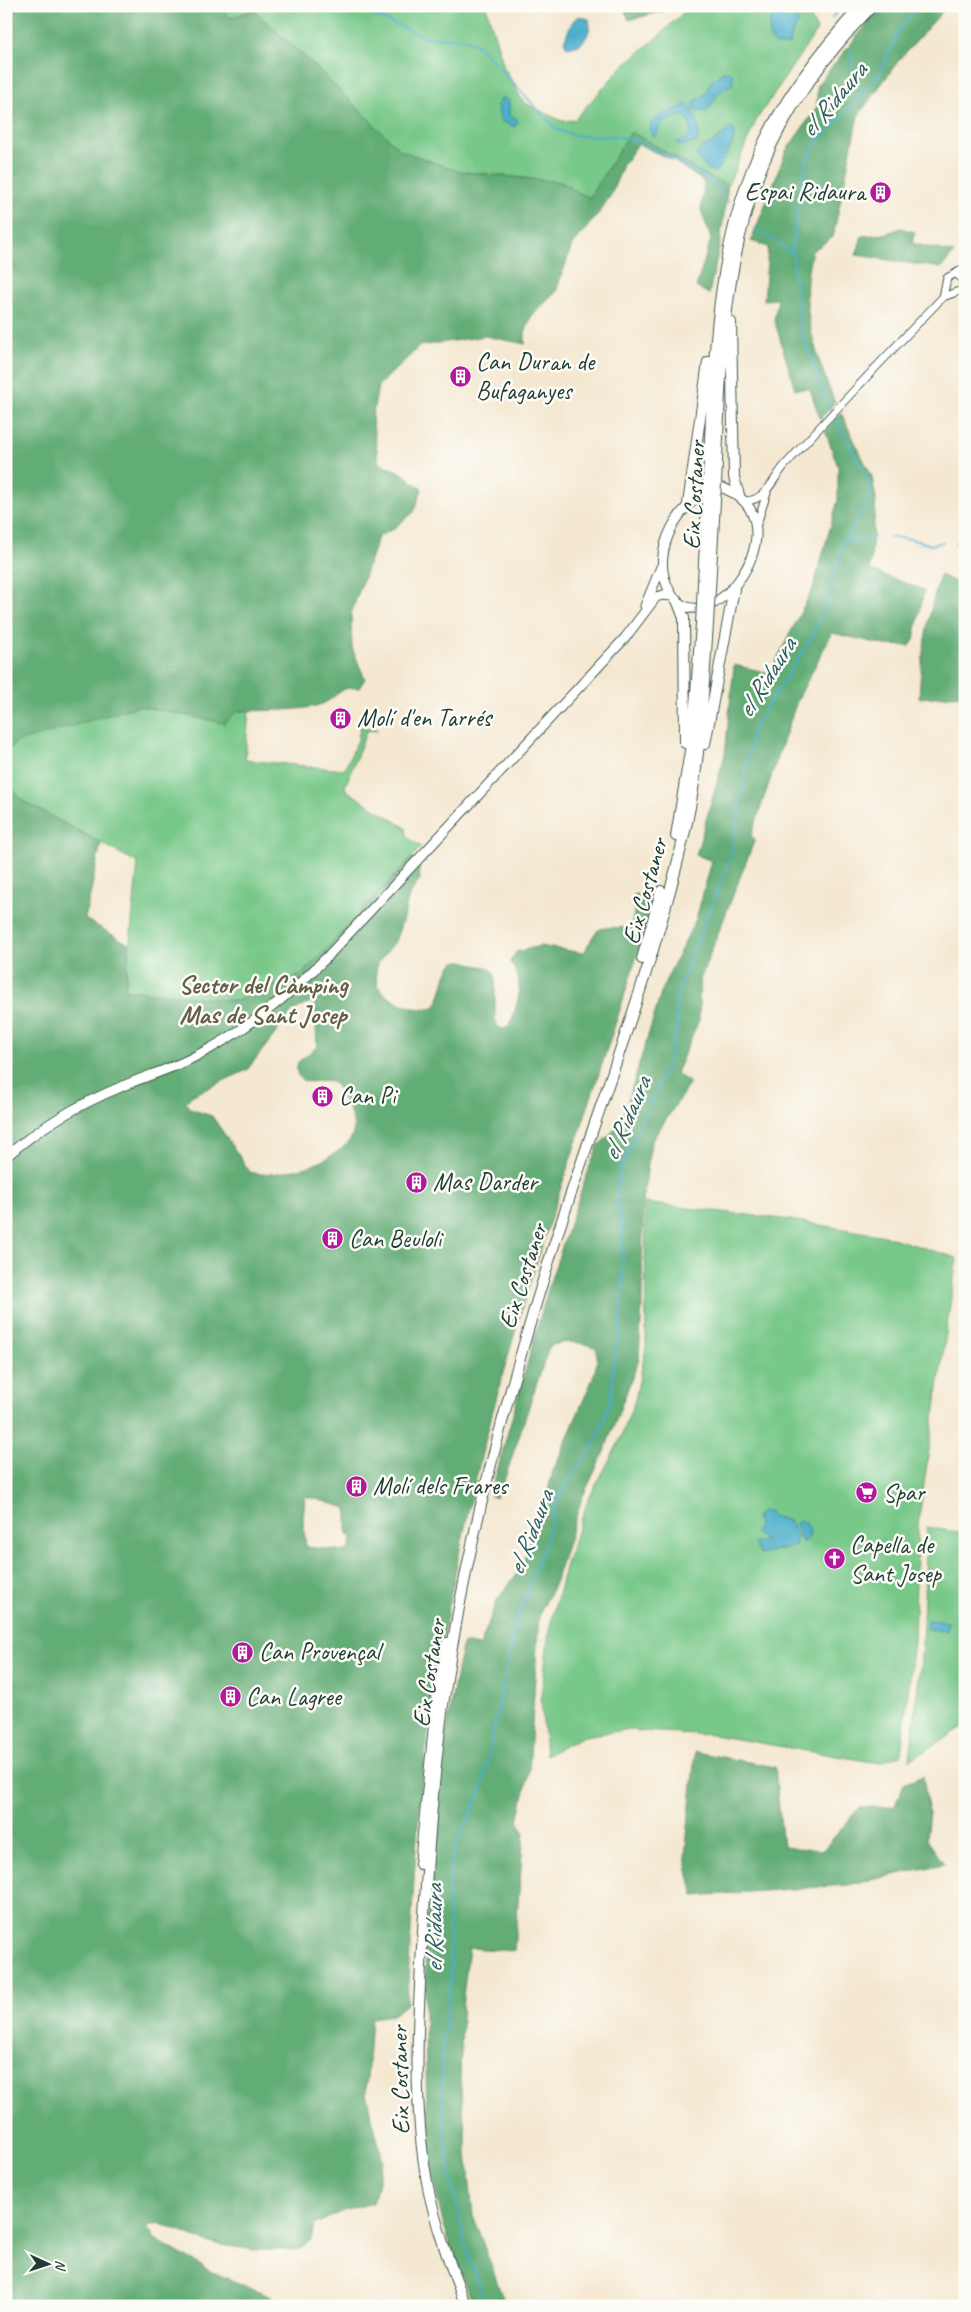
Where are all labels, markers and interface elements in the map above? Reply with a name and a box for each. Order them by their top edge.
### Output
water label: el Ridaura [792,54,876,145]
place label: Espai Ridaura [745,176,868,208]
building icon: Espai Ridaura [869,180,893,204]
place label: Can Duran de Bufaganyes [476,346,596,407]
building icon: Can Duran de Bufaganyes [448,364,472,388]
street label: Eix Costaner [675,438,713,550]
water label: el Ridaura [729,630,805,724]
place label: Molí d'en Tarrés [357,702,494,734]
building icon: Molí d'en Tarrés [329,706,353,730]
street label: Eix Costaner [615,832,676,948]
district label: Sector del Càmping Mas de Sant Josep [178,968,350,1031]
water label: el Ridaura [594,1069,659,1166]
place label: Can Pi [339,1080,399,1112]
building icon: Can Pi [311,1084,335,1108]
place label: Mas Darder [433,1166,540,1198]
building icon: Mas Darder [405,1170,429,1194]
street label: Eix Costaner [491,1218,556,1333]
place label: Can Beuloli [349,1223,444,1255]
building icon: Can Beuloli [321,1227,345,1251]
place label: Molí dels Frares [373,1470,510,1502]
building icon: Molí dels Frares [345,1474,369,1498]
place label: Spar [883,1477,927,1509]
supermarket icon: Spar [855,1481,879,1505]
water label: el Ridaura [499,1483,562,1580]
place label: Capella de Sant Josep [850,1529,943,1590]
church icon: Capella de Sant Josep [822,1547,846,1571]
street label: Eix Costaner [405,1615,454,1729]
place label: Can Provençal [259,1636,385,1668]
building icon: Can Provençal [231,1640,255,1664]
place label: Can Lagree [246,1681,343,1713]
building icon: Can Lagree [218,1685,242,1709]
water label: el Ridaura [417,1882,450,1973]
street label: Eix Costaner [383,2023,417,2135]
north arrow [22,2240,72,2290]
text: N [52,2260,69,2272]

